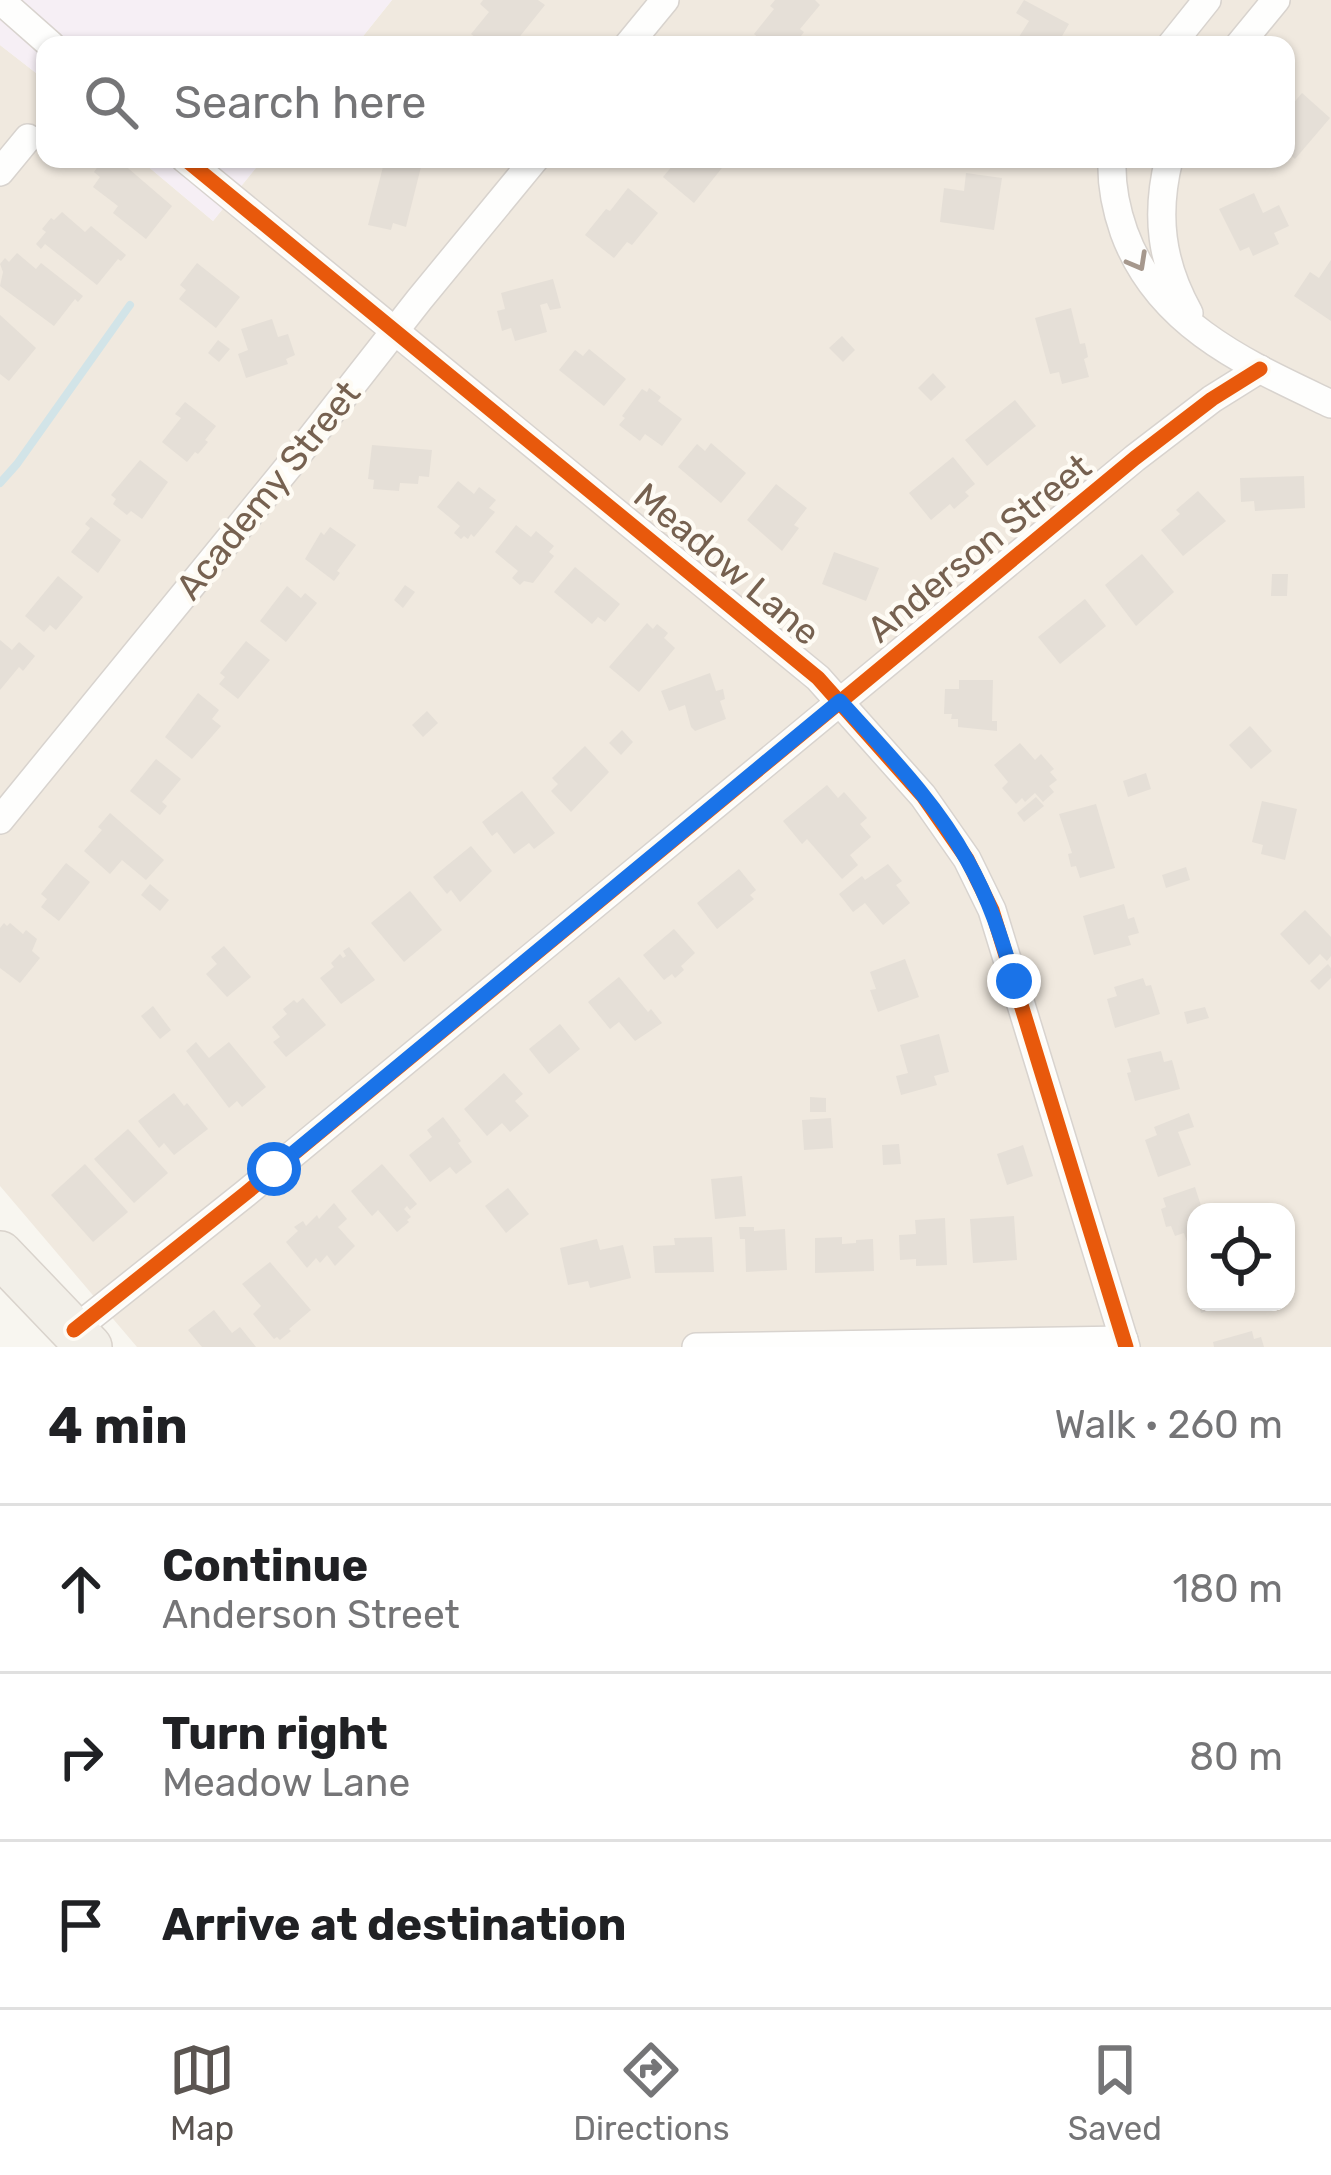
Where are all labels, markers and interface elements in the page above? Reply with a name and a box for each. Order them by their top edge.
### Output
search box [36,36,1295,168]
icon: search [78,69,144,135]
text: Search here [174,76,426,129]
one-way arrow [1124,249,1147,270]
street label: Academy Street [167,372,369,608]
street label: Anderson Street [859,445,1099,651]
street label: Meadow Lane [625,474,829,654]
route end [987,954,1041,1008]
route start [247,1142,301,1196]
map controls [1187,1203,1295,1311]
button: locate [1187,1203,1295,1311]
text: 4 min [48,1395,188,1456]
text: Walk · 260 m [1054,1402,1283,1448]
text: Continue [162,1539,368,1592]
icon: ahead [48,1556,114,1622]
text: 180 m [1173,1566,1283,1612]
text: Anderson Street [162,1592,460,1638]
text: Turn right [162,1707,388,1760]
icon: right [48,1724,114,1790]
text: 80 m [1189,1734,1283,1780]
text: Meadow Lane [162,1760,410,1806]
icon: arrive [48,1892,114,1958]
text: Arrive at destination [162,1898,627,1951]
tab: Map [169,2037,235,2148]
tab: Directions [573,2037,730,2148]
tab: Saved [1068,2037,1162,2148]

